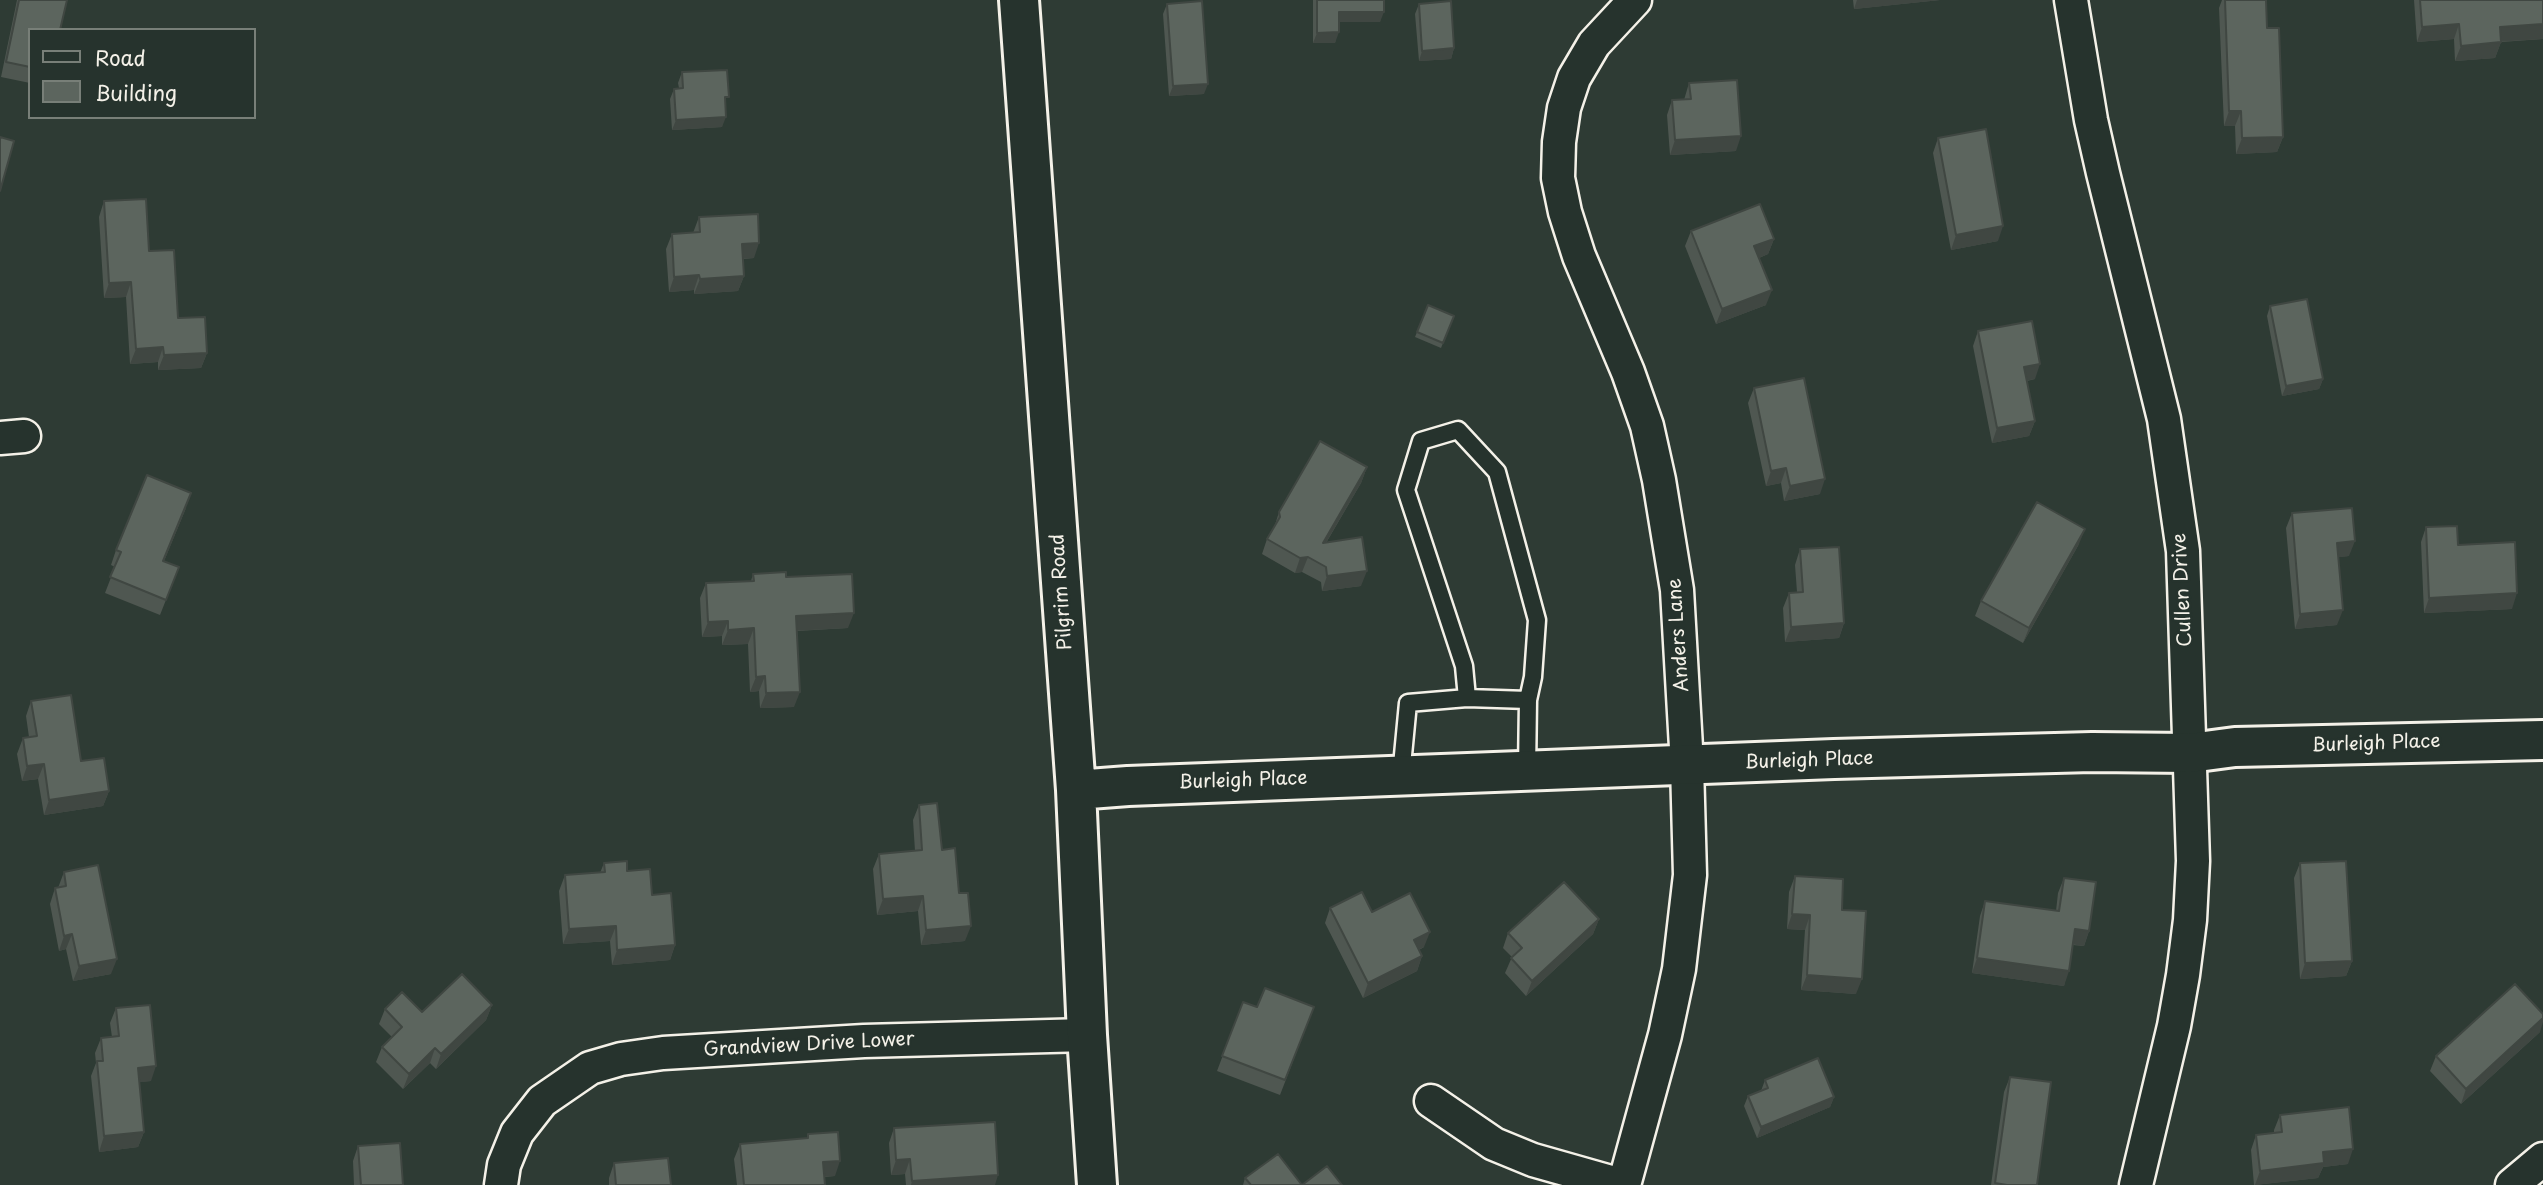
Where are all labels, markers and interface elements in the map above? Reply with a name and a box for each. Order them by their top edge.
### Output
legend [28,28,256,119]
text: Road [95,41,146,73]
text: Building [95,76,177,108]
street label: Pilgrim Road [1047,533,1077,651]
street label: Cullen Drive [2169,533,2197,647]
street label: Anders Lane [1664,577,1694,693]
street label: Burleigh Place [2311,730,2441,758]
street label: Burleigh Place [1744,747,1874,775]
street label: Burleigh Place [1178,767,1308,795]
street label: Grandview Drive Lower [703,1028,915,1062]

